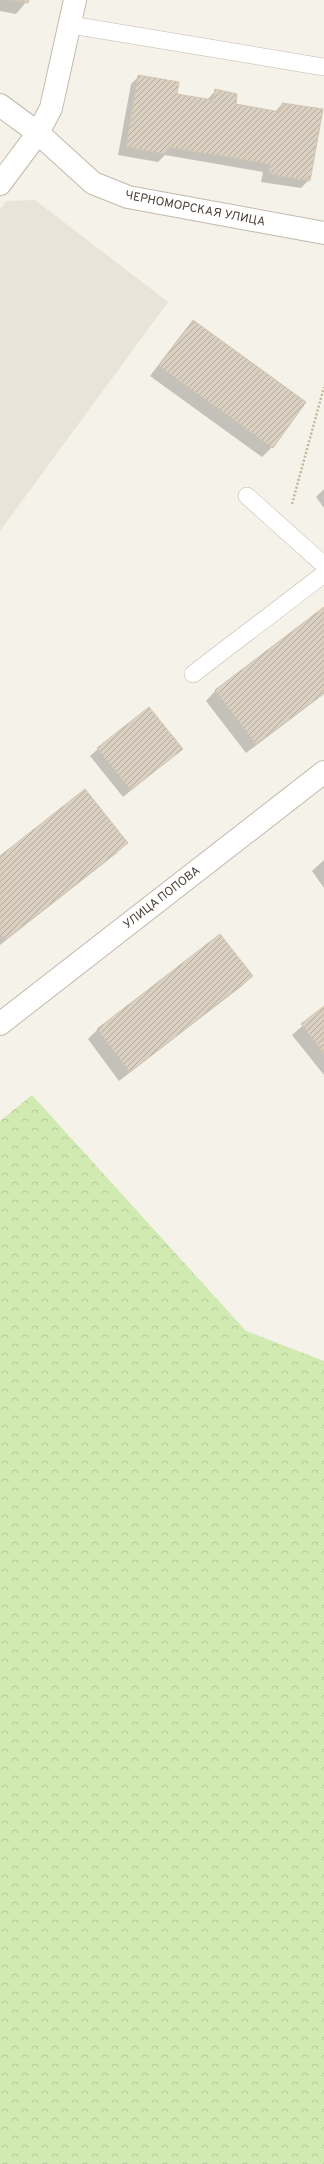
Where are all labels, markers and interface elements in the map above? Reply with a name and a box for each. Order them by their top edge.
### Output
street label: ЧЕРНОМОРСКАЯ УЛИЦА [124,188,266,230]
street label: УЛИЦА ПОПОВА [120,863,204,933]

